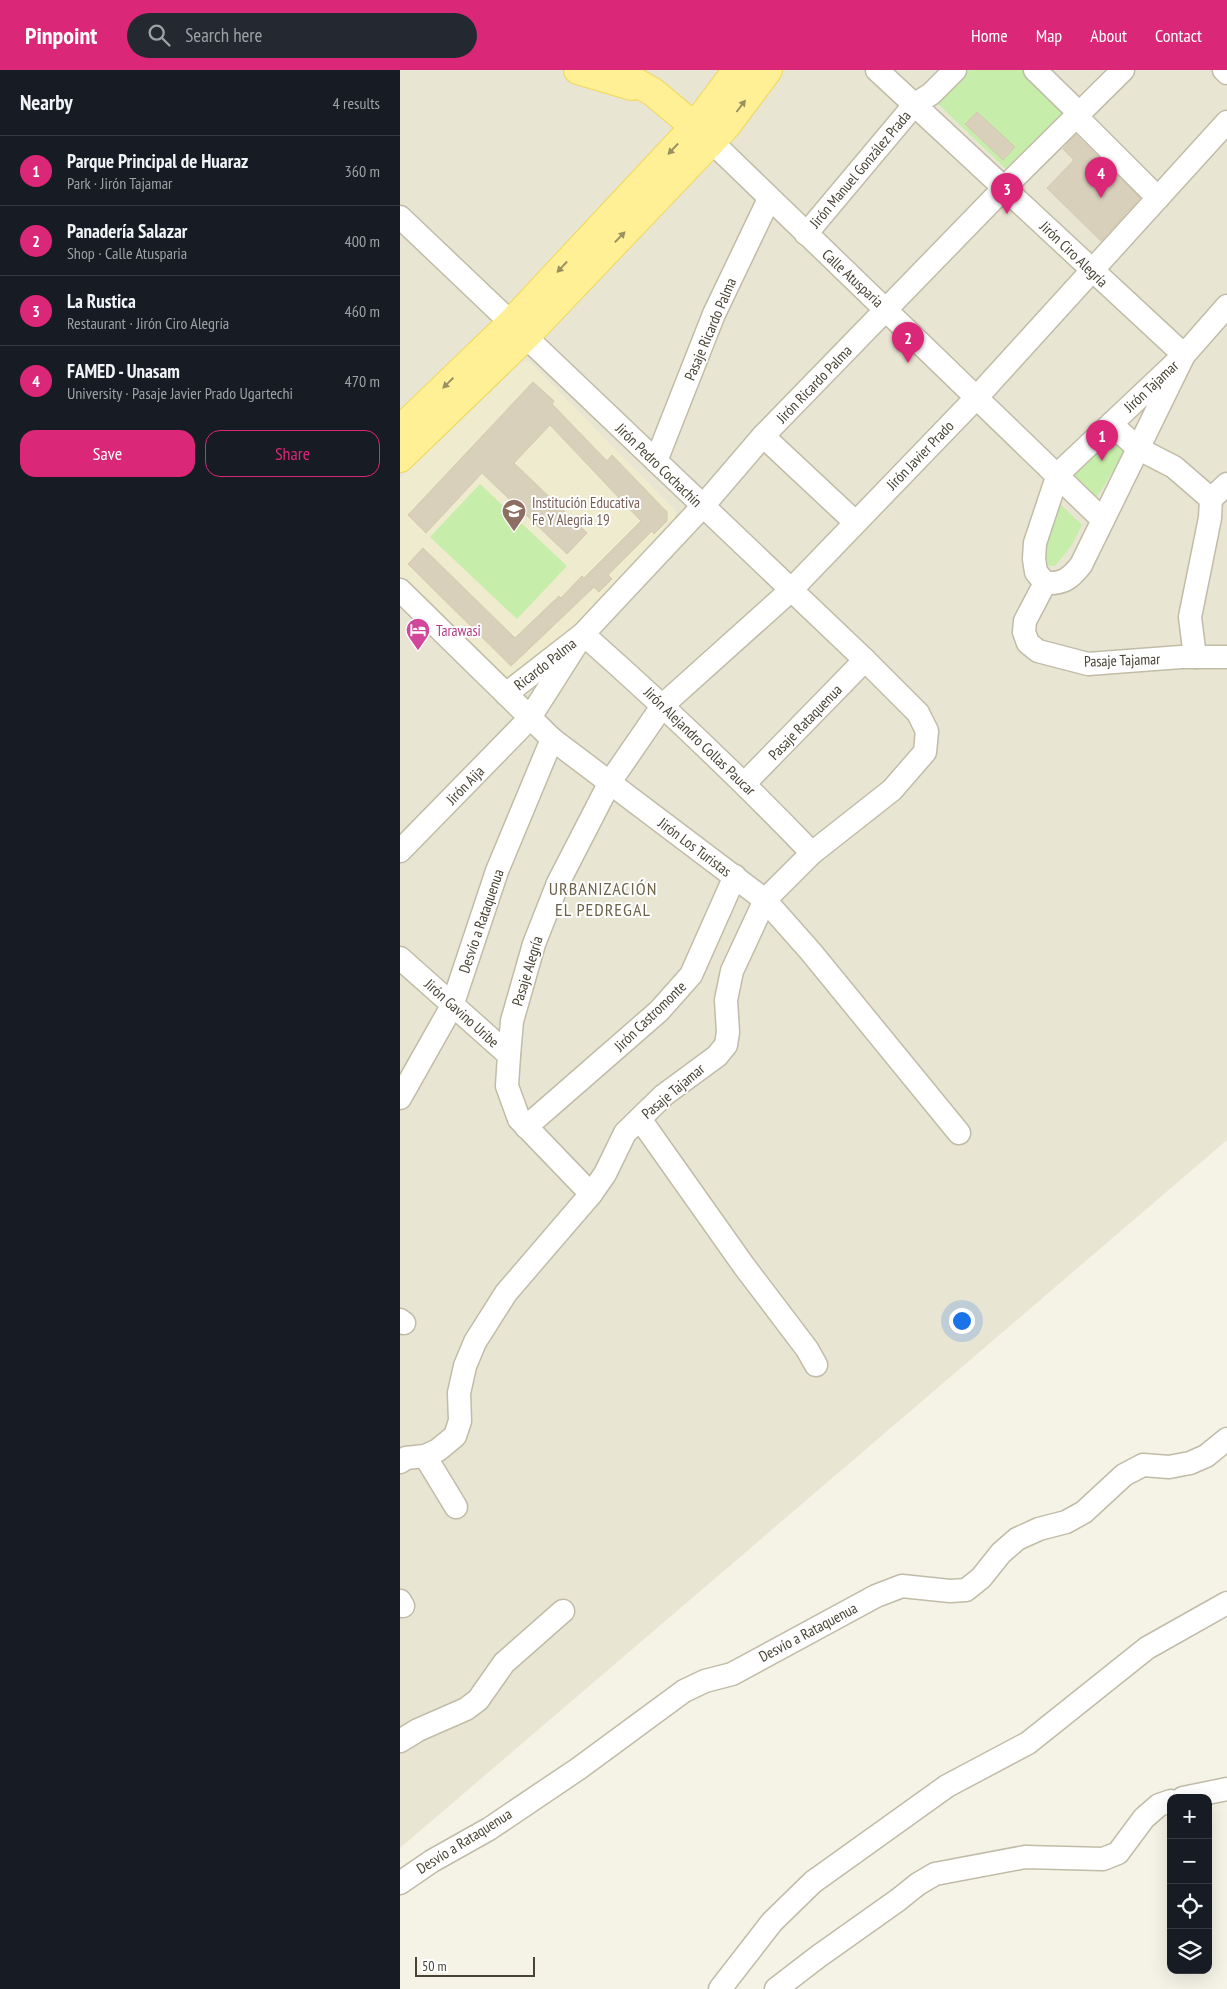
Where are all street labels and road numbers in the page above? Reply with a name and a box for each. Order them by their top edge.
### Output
street label: Jirón Manuel González Prada [805,106,915,232]
street label: Jirón Ciro Alegría [1035,216,1112,291]
street label: Calle Atusparia [818,245,888,311]
street label: Pasaje Ricardo Palma [680,275,740,383]
street label: Jirón Ricardo Palma [771,341,856,428]
street label: Jirón Tajamar [1119,355,1183,417]
street label: Jirón Javier Prado [882,416,958,494]
street label: Jirón Pedro Cochachín [611,418,706,511]
street label: Ricardo Palma [510,634,580,694]
street label: Pasaje Tajamar [1084,649,1161,671]
street label: Pasaje Rataquenua [764,680,846,764]
street label: Jirón Alejandro Collas Paucar [639,682,761,800]
street label: Jirón Aija [441,762,488,809]
street label: Jirón Los Turistas [654,813,735,881]
street label: Desvío a Rataquenua [454,867,508,975]
street label: Pasaje Alegría [507,934,547,1008]
street label: Jirón Gavino Uribe [420,974,503,1051]
street label: Jirón Castromonte [609,977,690,1056]
street label: Pasaje Tajamar [638,1059,709,1123]
street label: Desvío a Rataquenua [756,1598,860,1666]
street label: Desvío a Rataquenua [413,1804,515,1878]

